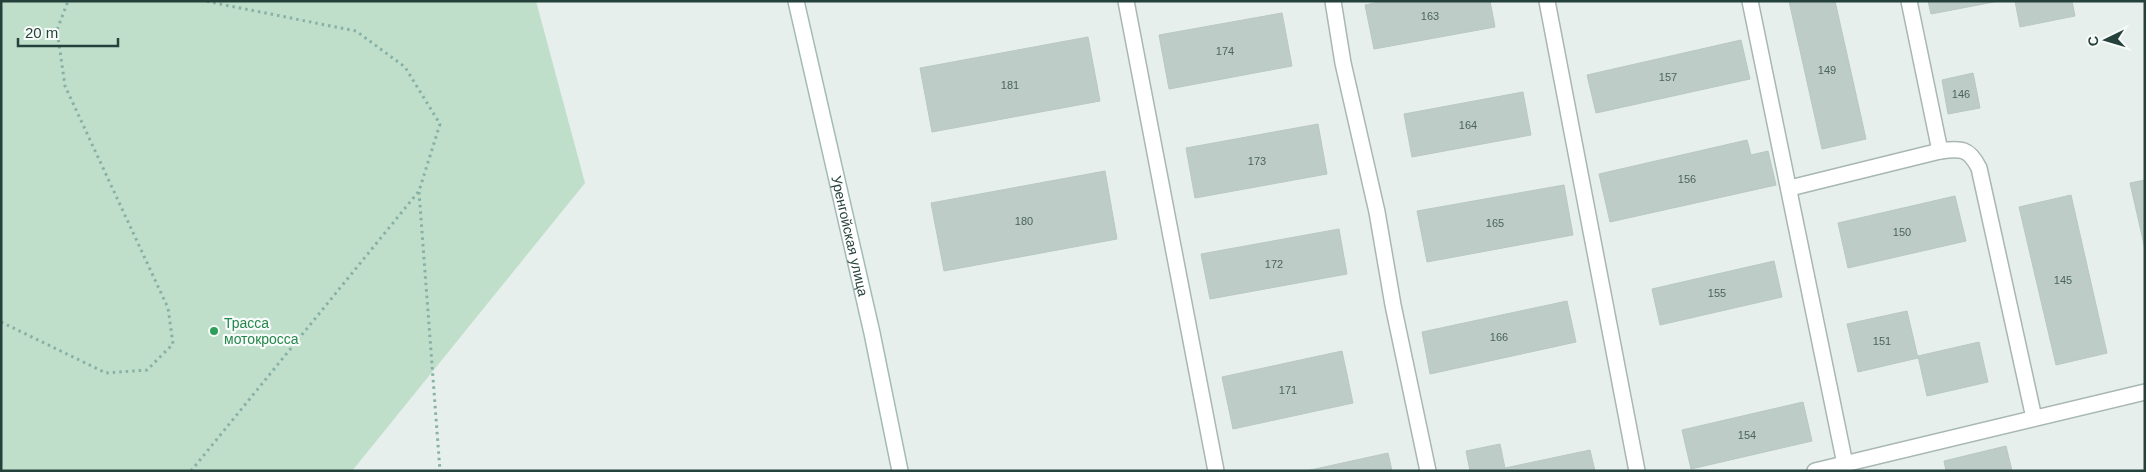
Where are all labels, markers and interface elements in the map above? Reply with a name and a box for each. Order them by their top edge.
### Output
house number: 163 [1421,10,1439,22]
scale bar [18,15,118,47]
north arrow [2081,15,2131,65]
text: 20 m [25,24,58,41]
text: С [2085,35,2101,47]
house number: 174 [1216,45,1234,57]
house number: 149 [1818,64,1836,76]
house number: 157 [1659,71,1677,83]
house number: 181 [1001,79,1019,91]
house number: 146 [1952,88,1970,100]
house number: 164 [1459,119,1477,131]
house number: 173 [1248,155,1266,167]
house number: 156 [1678,173,1696,185]
street label: Уренгойская улица [828,174,871,298]
house number: 180 [1015,215,1033,227]
house number: 165 [1486,217,1504,229]
house number: 150 [1893,226,1911,238]
house number: 172 [1265,258,1283,270]
house number: 145 [2054,274,2072,286]
house number: 155 [1708,287,1726,299]
place label: Трасса мотокросса [224,315,299,347]
marker: Трасса мотокросса [208,325,220,337]
house number: 166 [1490,331,1508,343]
house number: 151 [1873,335,1891,347]
house number: 171 [1279,384,1297,396]
house number: 154 [1738,429,1756,441]

